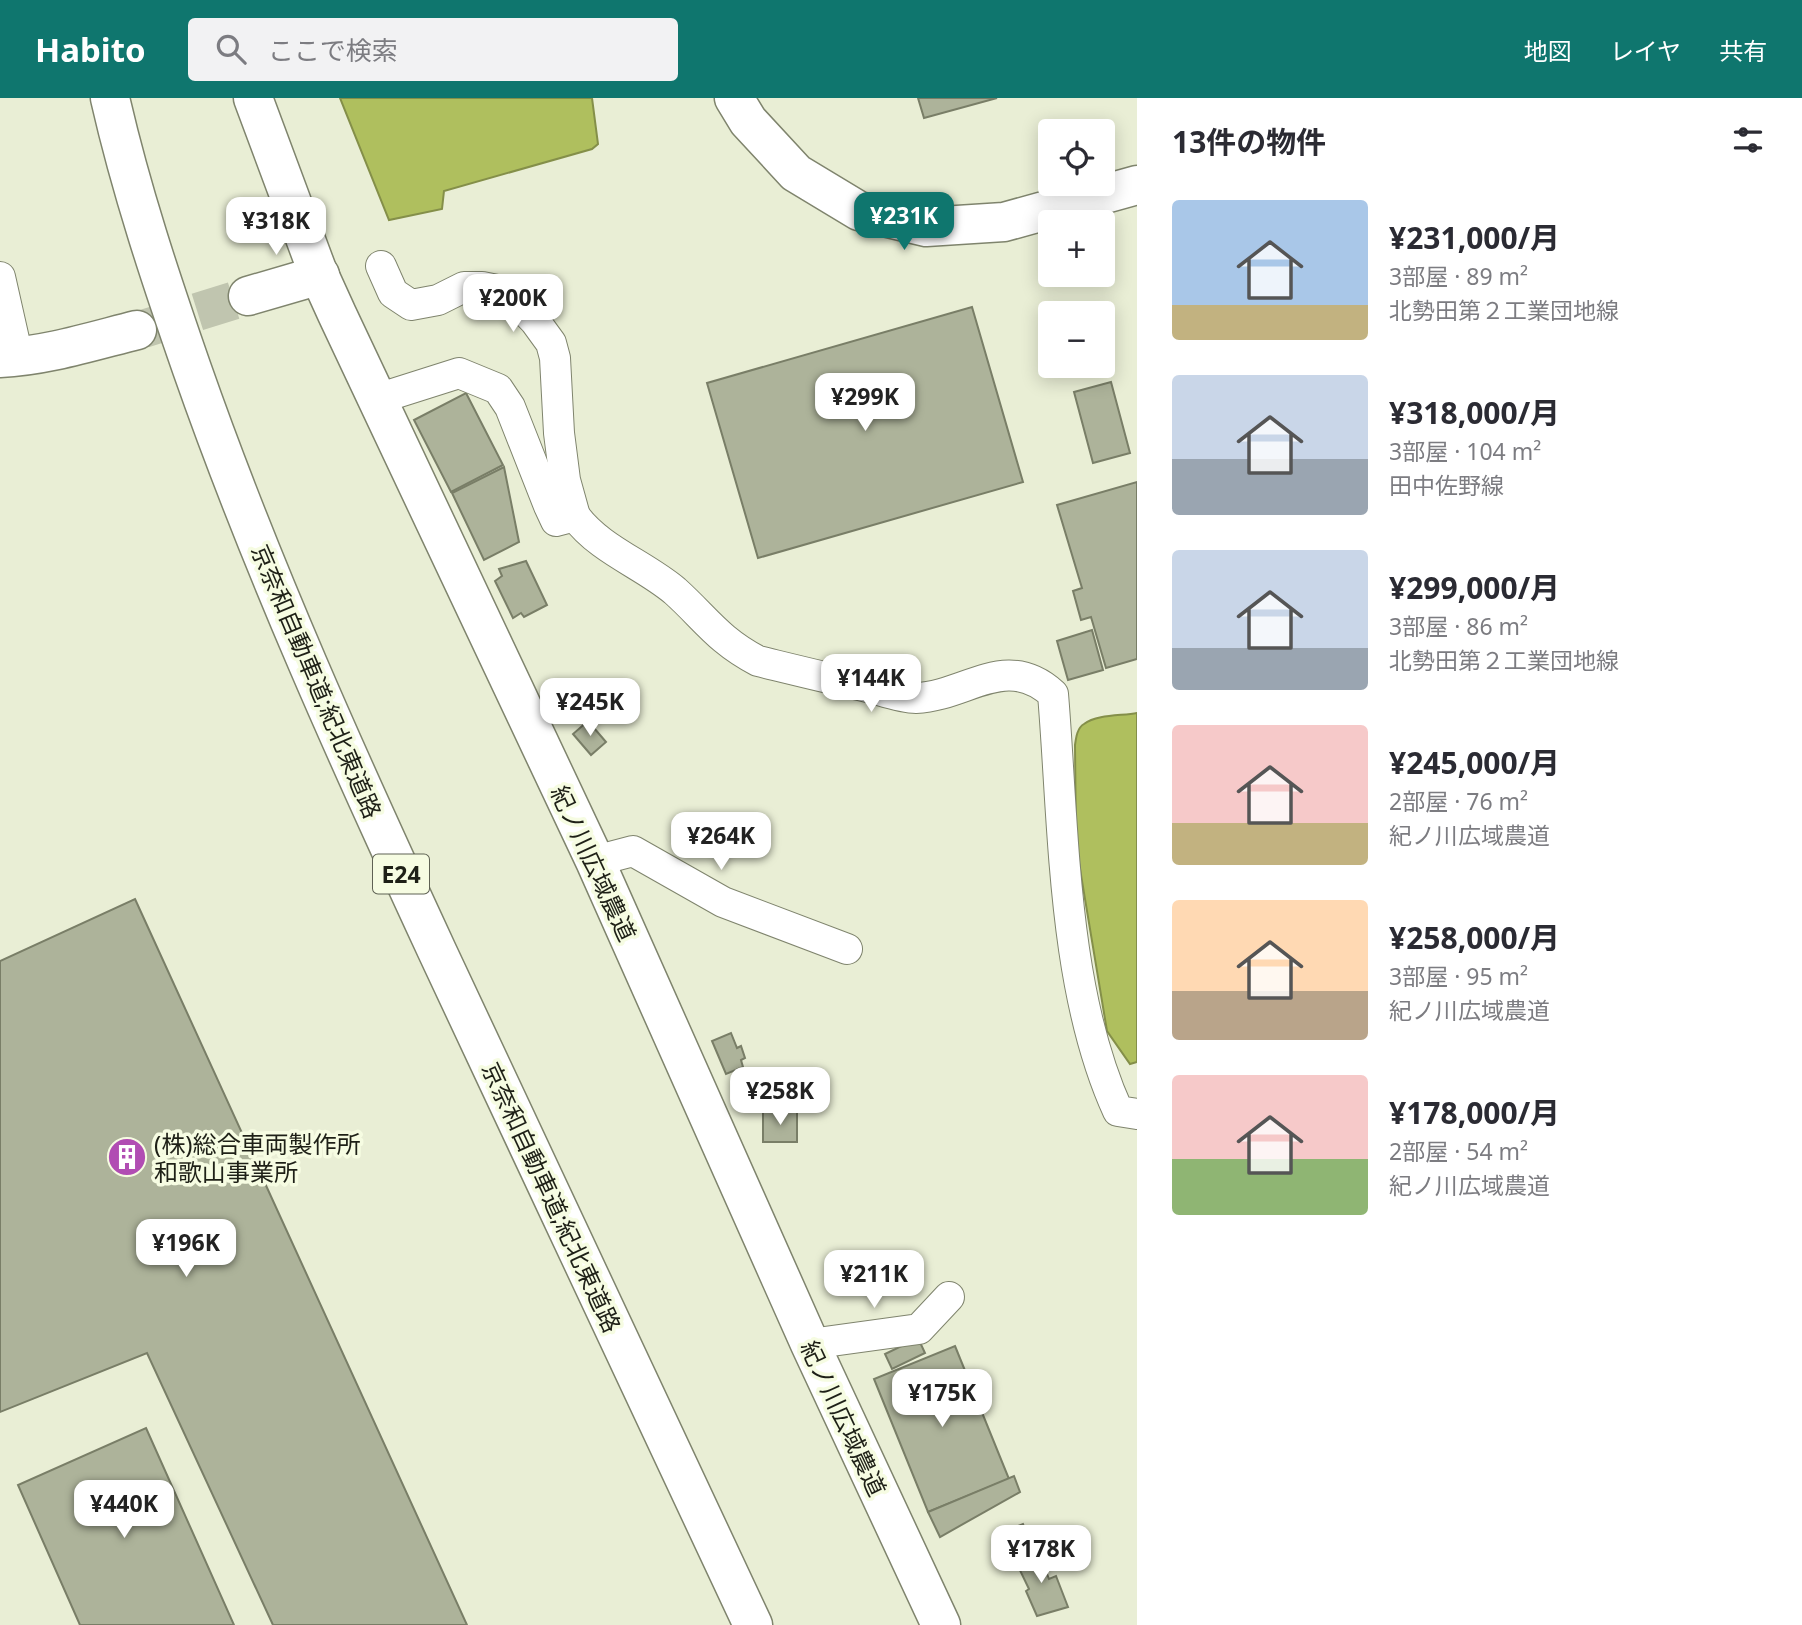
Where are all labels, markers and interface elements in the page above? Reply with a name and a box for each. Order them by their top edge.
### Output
search box [188,18,678,81]
text: Habito [35,27,146,72]
icon: search [212,30,250,68]
text: ここで検索 [268,32,398,68]
text: 地図 [1524,34,1572,67]
text: レイヤ [1610,34,1681,67]
text: 共有 [1719,34,1767,67]
map controls [1038,119,1115,378]
button: locate [1038,119,1115,196]
text: 13件の物件 [1172,121,1326,162]
icon: filters [1729,121,1767,159]
pin: ¥231K [855,192,953,252]
pin: ¥318K [227,198,325,257]
text: ¥231K [870,199,938,231]
text: ¥318K [242,204,310,236]
button: + [1038,210,1115,287]
text: ¥231,000/月 [1389,217,1560,258]
icon: home [1228,228,1312,312]
text: 3部屋 · 89 m² [1389,260,1528,292]
pin: ¥200K [464,274,562,334]
text: ¥200K [479,281,547,313]
text: 北勢田第２工業団地線 [1389,294,1619,326]
button: − [1038,301,1115,378]
pin: ¥299K [816,374,914,433]
text: ¥299K [831,380,899,412]
text: ¥318,000/月 [1389,392,1560,433]
icon: home [1228,403,1312,487]
text: 3部屋 · 104 m² [1389,435,1541,467]
text: 田中佐野線 [1389,469,1504,501]
street label: 京奈和自動車道;紀北東道路 [244,539,390,823]
text: ¥299,000/月 [1389,567,1560,608]
icon: home [1228,578,1312,662]
text: 3部屋 · 86 m² [1389,610,1528,642]
text: 北勢田第２工業団地線 [1389,644,1619,676]
pin: ¥144K [822,654,920,714]
text: ¥144K [837,661,905,693]
pin: ¥245K [541,678,639,738]
text: ¥245K [556,685,624,717]
text: ¥245,000/月 [1389,742,1560,783]
icon: home [1228,753,1312,837]
street label: 紀ノ川広域農道 [544,780,644,946]
text: 2部屋 · 76 m² [1389,785,1528,817]
pin: ¥264K [672,812,770,872]
text: ¥264K [687,819,755,851]
text: 紀ノ川広域農道 [1389,819,1550,851]
road number: E24 [373,854,429,894]
text: ¥258,000/月 [1389,917,1560,958]
icon: home [1228,928,1312,1012]
text: 3部屋 · 95 m² [1389,960,1528,992]
text: 紀ノ川広域農道 [1389,994,1550,1026]
street label: 京奈和自動車道;紀北東道路 [475,1057,629,1337]
pin: ¥258K [731,1068,829,1127]
text: ¥258K [746,1074,814,1106]
text: ¥178,000/月 [1389,1092,1560,1133]
icon: home [1228,1103,1312,1187]
place label: (株)総合車両製作所 和歌山事業所 [154,1127,360,1188]
text: 2部屋 · 54 m² [1389,1135,1528,1167]
building icon: (株)総合車両製作所 和歌山事業所 [106,1136,148,1178]
text: 紀ノ川広域農道 [1389,1169,1550,1201]
pin: ¥196K [137,1220,235,1279]
text: ¥196K [152,1226,220,1258]
pin: ¥211K [825,1250,923,1310]
text: ¥211K [840,1257,908,1289]
street label: 紀ノ川広域農道 [794,1335,894,1501]
pin: ¥175K [893,1370,991,1429]
text: ¥175K [908,1376,976,1408]
pin: ¥440K [75,1480,173,1540]
text: ¥440K [90,1487,158,1519]
pin: ¥178K [992,1526,1090,1585]
text: ¥178K [1007,1532,1075,1564]

